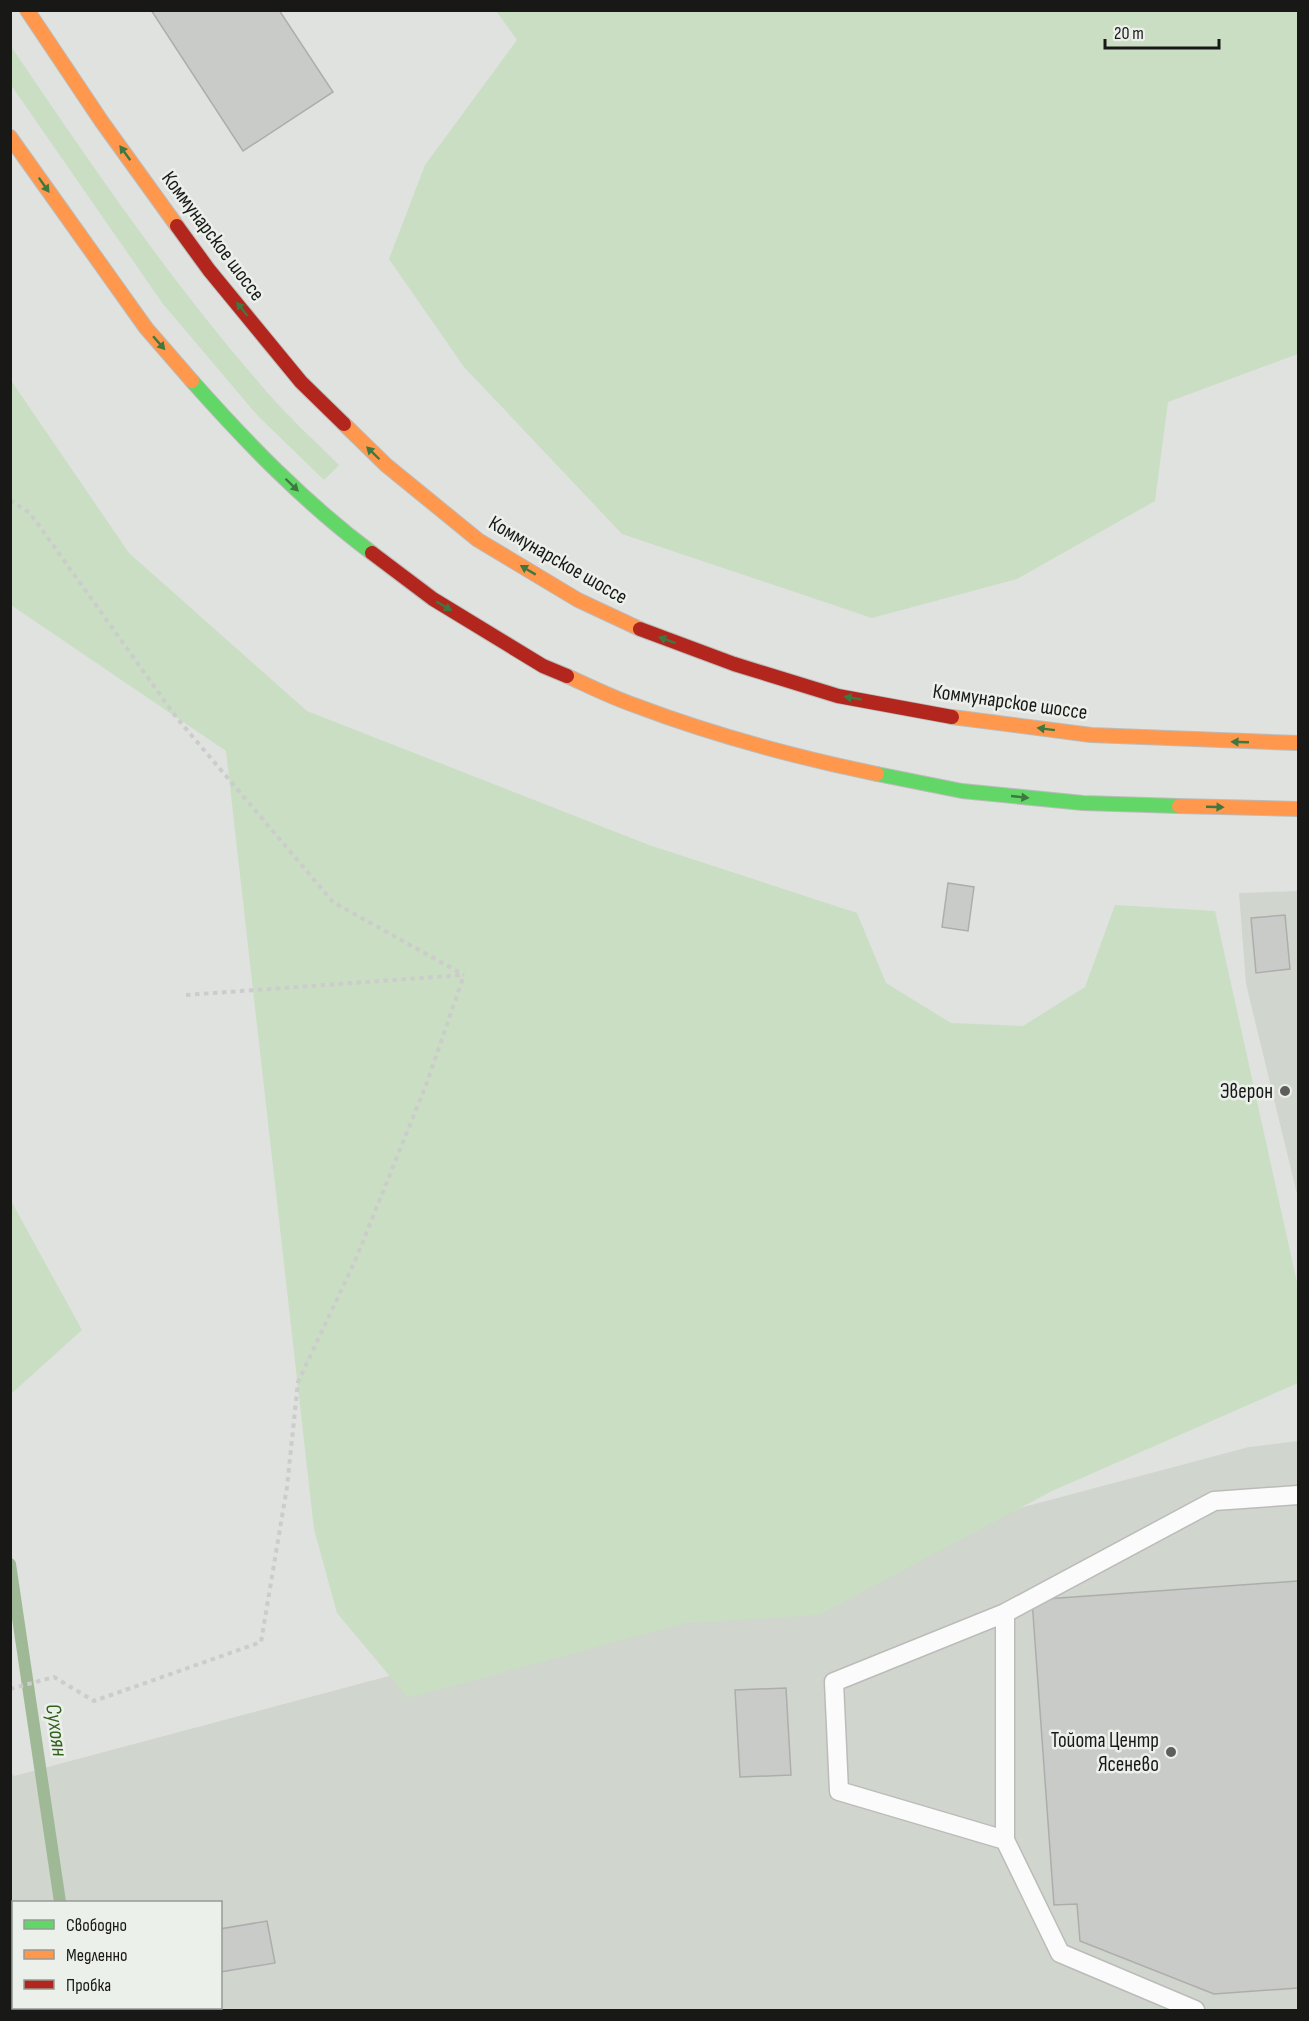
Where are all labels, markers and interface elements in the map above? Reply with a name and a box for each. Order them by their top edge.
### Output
scale bar [1105,12,1219,50]
text: 20 m [1114,23,1144,44]
one-way arrow [119,146,131,161]
street label: Коммунарское шоссе [156,166,270,306]
one-way arrow [38,176,50,192]
one-way arrow [235,301,248,317]
one-way arrow [152,335,166,350]
one-way arrow [367,446,381,460]
one-way arrow [284,478,299,492]
street label: Коммунарское шоссе [484,510,632,610]
one-way arrow [520,565,536,576]
one-way arrow [436,600,452,611]
one-way arrow [658,635,676,645]
street label: Коммунарское шоссе [931,679,1089,725]
one-way arrow [843,693,862,702]
one-way arrow [1036,725,1055,734]
one-way arrow [1231,737,1250,746]
one-way arrow [1011,792,1030,802]
one-way arrow [1205,802,1224,812]
place label: Эверон [1220,1079,1273,1104]
marker: Эверон [1278,1084,1292,1098]
water label: Сухоян [39,1702,73,1758]
place label: Тойота Центр Ясенево [1051,1728,1159,1777]
marker: Тойота Центр Ясенево [1164,1745,1178,1759]
legend [12,1901,222,2009]
text: Свободно [66,1915,127,1936]
text: Медленно [66,1945,128,1966]
text: Пробка [66,1975,111,1996]

